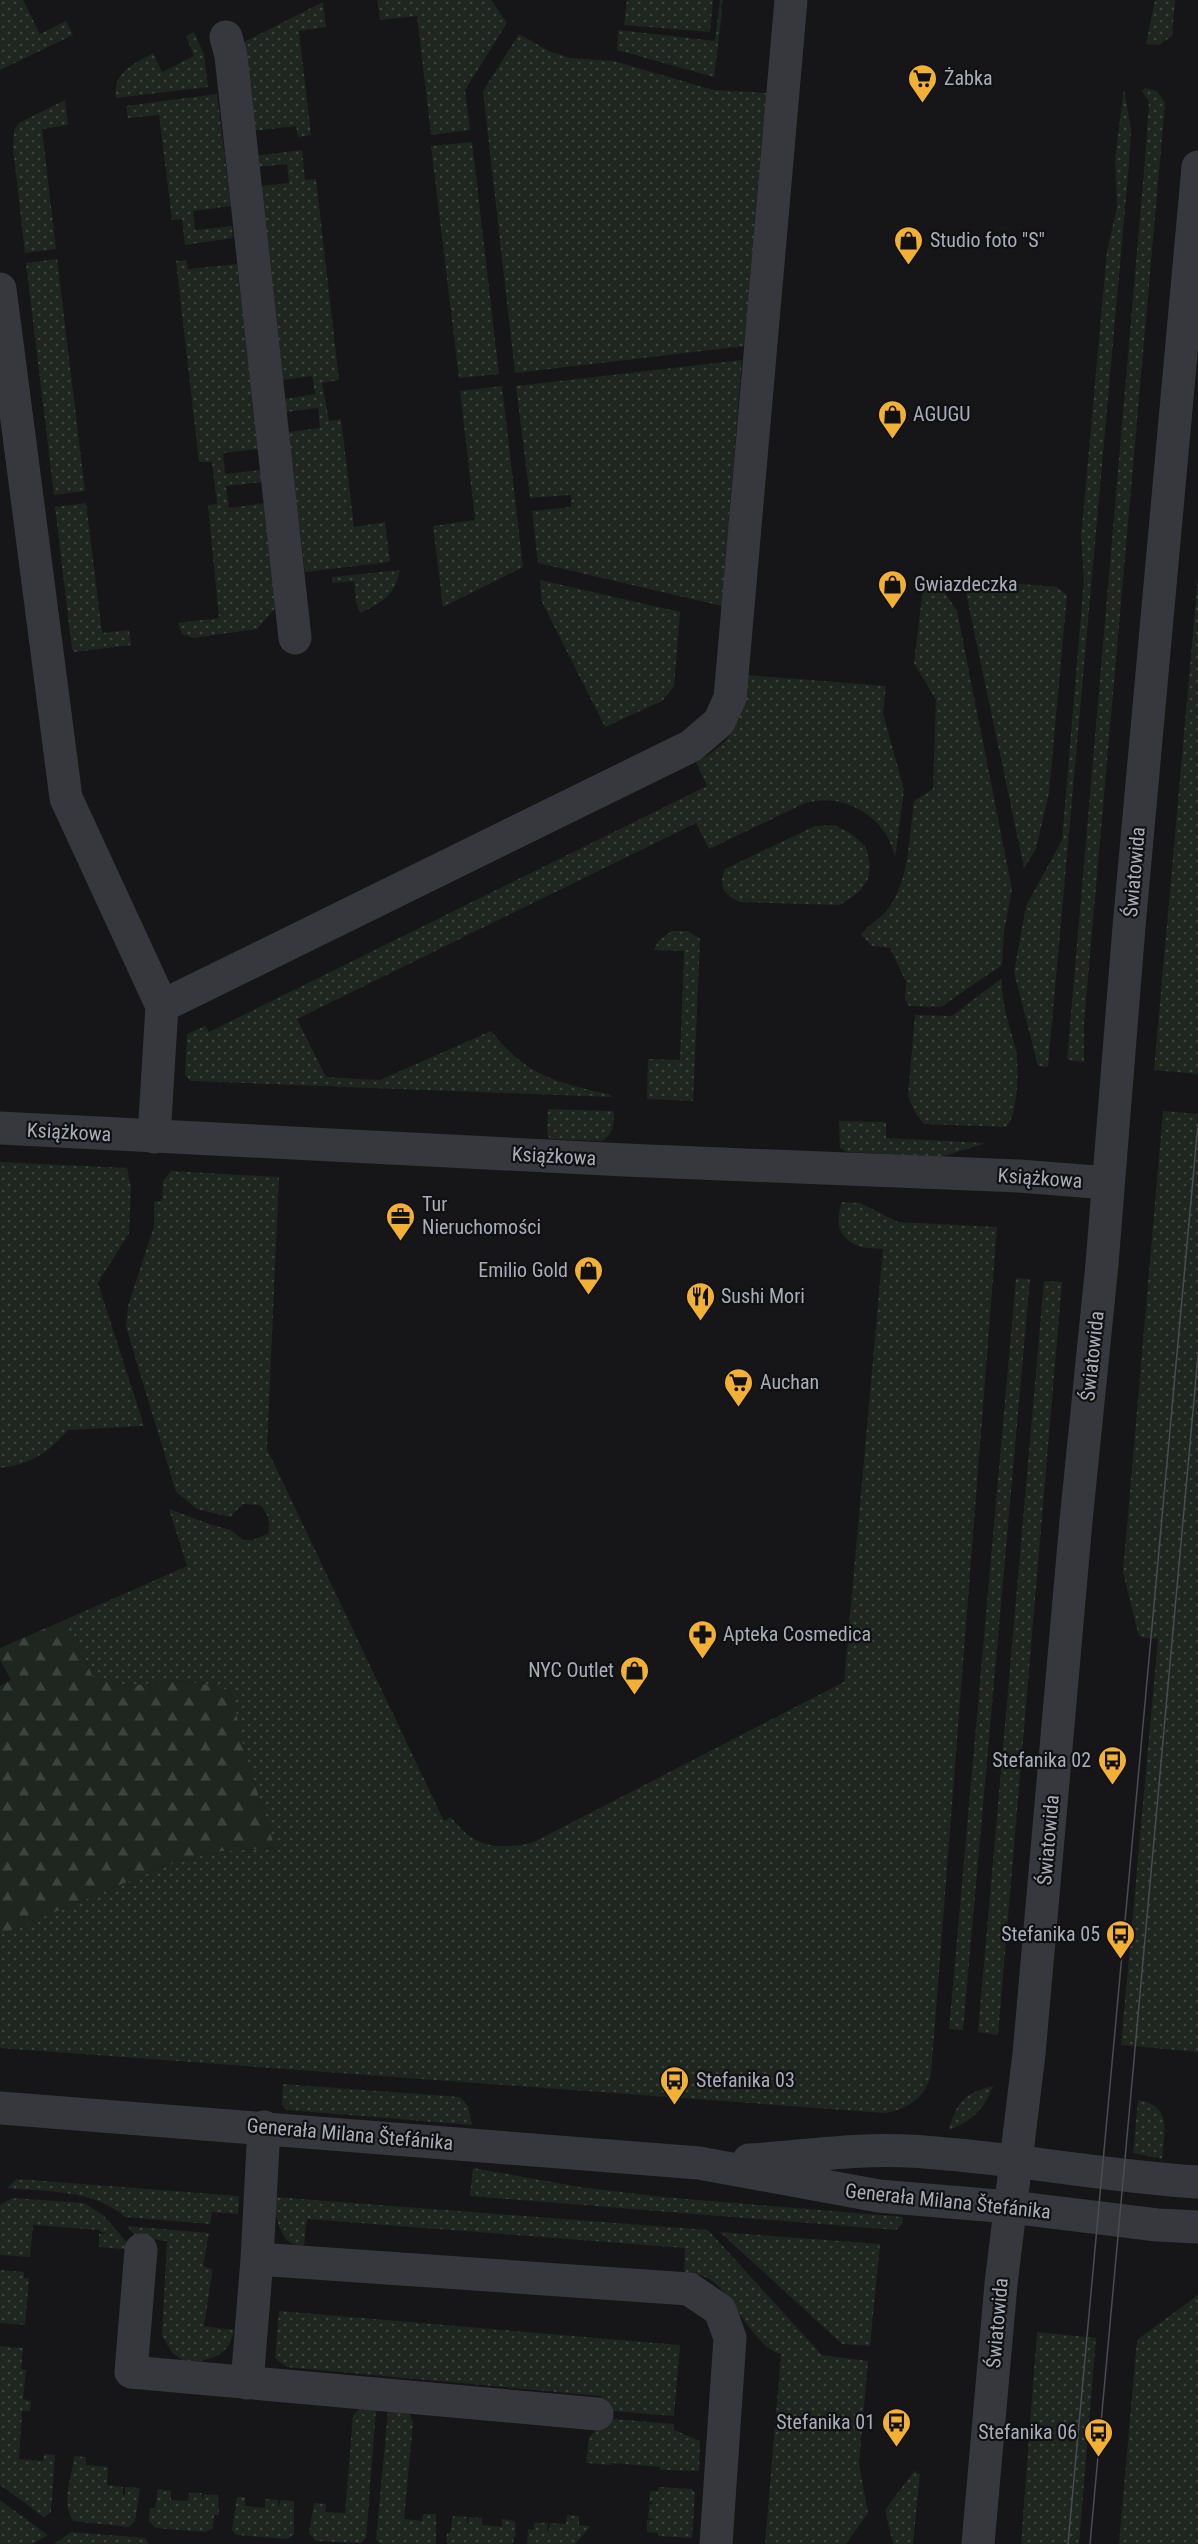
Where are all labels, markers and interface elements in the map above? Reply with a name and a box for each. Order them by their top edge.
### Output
supermarket icon: Żabka [907,62,939,104]
place label: Żabka [944,66,993,90]
shop icon: Studio foto "S" [893,224,925,266]
place label: Studio foto "S" [930,228,1045,252]
shop icon: AGUGU [876,398,908,440]
place label: AGUGU [913,402,971,426]
shop icon: Gwiazdeczka [877,568,909,610]
place label: Gwiazdeczka [914,572,1018,596]
street label: Światowida [1118,826,1150,918]
street label: Książkowa [26,1118,112,1146]
street label: Książkowa [511,1142,597,1170]
street label: Książkowa [997,1163,1083,1193]
place label: Tur Nieruchomości [422,1192,541,1239]
office icon: Tur Nieruchomości [385,1200,417,1242]
shop icon: Emilio Gold [573,1254,605,1296]
place label: Emilio Gold [478,1258,568,1282]
restaurant icon: Sushi Mori [684,1280,716,1322]
place label: Sushi Mori [721,1284,805,1308]
street label: Światowida [1075,1310,1109,1402]
supermarket icon: Auchan [723,1366,755,1408]
place label: Auchan [760,1370,819,1394]
pharmacy icon: Apteka Cosmedica [686,1618,718,1660]
place label: Apteka Cosmedica [723,1622,871,1646]
shop icon: NYC Outlet [619,1654,651,1696]
place label: NYC Outlet [528,1658,614,1682]
bus stop icon: Stefanika 02 [1096,1744,1128,1786]
place label: Stefanika 02 [992,1748,1091,1772]
street label: Światowida [1032,1794,1064,1886]
bus stop icon: Stefanika 05 [1105,1918,1137,1960]
place label: Stefanika 05 [1001,1922,1100,1946]
bus stop icon: Stefanika 03 [659,2064,691,2106]
place label: Stefanika 03 [696,2068,795,2092]
street label: Generała Milana Štefánika [246,2113,454,2155]
street label: Generała Milana Štefánika [844,2178,1052,2224]
street label: Światowida [981,2277,1013,2369]
bus stop icon: Stefanika 01 [880,2406,912,2448]
place label: Stefanika 01 [776,2410,875,2434]
bus stop icon: Stefanika 06 [1082,2416,1114,2458]
place label: Stefanika 06 [978,2420,1077,2444]

